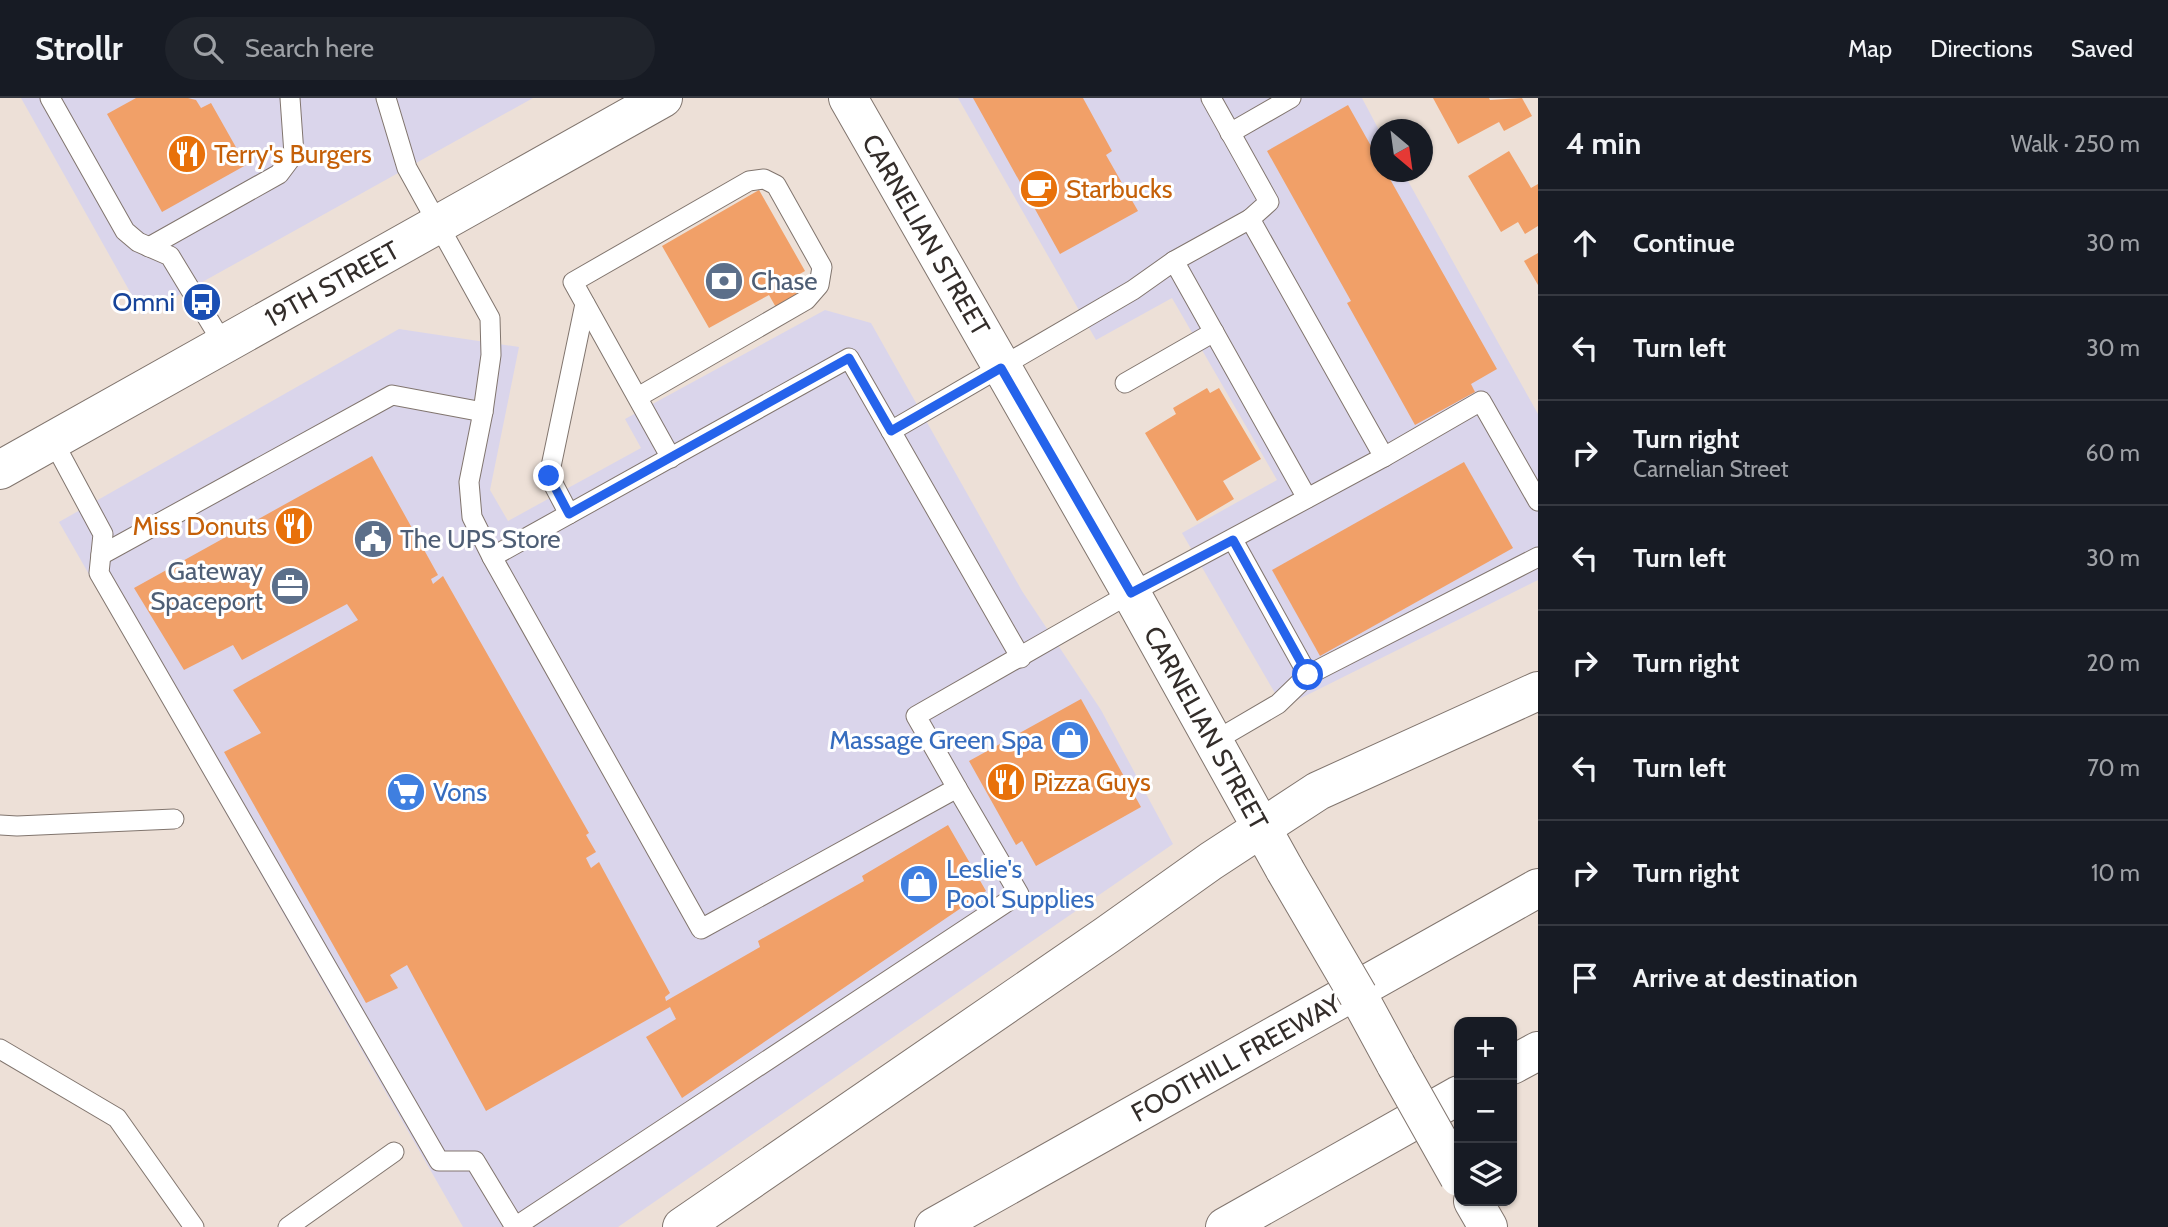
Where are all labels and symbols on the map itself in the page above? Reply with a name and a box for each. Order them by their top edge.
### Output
north arrow [1370,119,1433,182]
street label: CARNELIAN STREET [855,128,997,342]
restaurant icon: Terry's Burgers [166,133,208,175]
place label: Terry's Burgers [214,138,372,170]
cafe icon: Starbucks [1018,168,1060,210]
place label: Starbucks [1066,173,1173,205]
street label: 19TH STREET [259,234,405,334]
bank icon: Chase [703,260,745,302]
place label: Chase [751,265,818,297]
bus stop icon: Omni [181,281,223,323]
place label: Omni [112,286,175,318]
route end [533,460,564,491]
restaurant icon: Miss Donuts [273,505,315,547]
place label: Miss Donuts [133,510,267,542]
public building icon: The UPS Store [352,518,394,560]
place label: The UPS Store [400,523,561,555]
place label: Gateway Spaceport [150,555,263,617]
office icon: Gateway Spaceport [269,565,311,607]
street label: CARNELIAN STREET [1137,621,1275,835]
route start [1292,659,1323,690]
shop icon: Massage Green Spa [1049,719,1091,761]
place label: Massage Green Spa [829,724,1044,756]
restaurant icon: Pizza Guys [985,761,1027,803]
place label: Pizza Guys [1033,766,1151,798]
supermarket icon: Vons [385,771,427,813]
place label: Vons [433,776,487,808]
place label: Leslie's Pool Supplies [946,853,1095,915]
shop icon: Leslie's Pool Supplies [898,863,940,905]
street label: FOOTHILL FREEWAY [1126,987,1346,1129]

